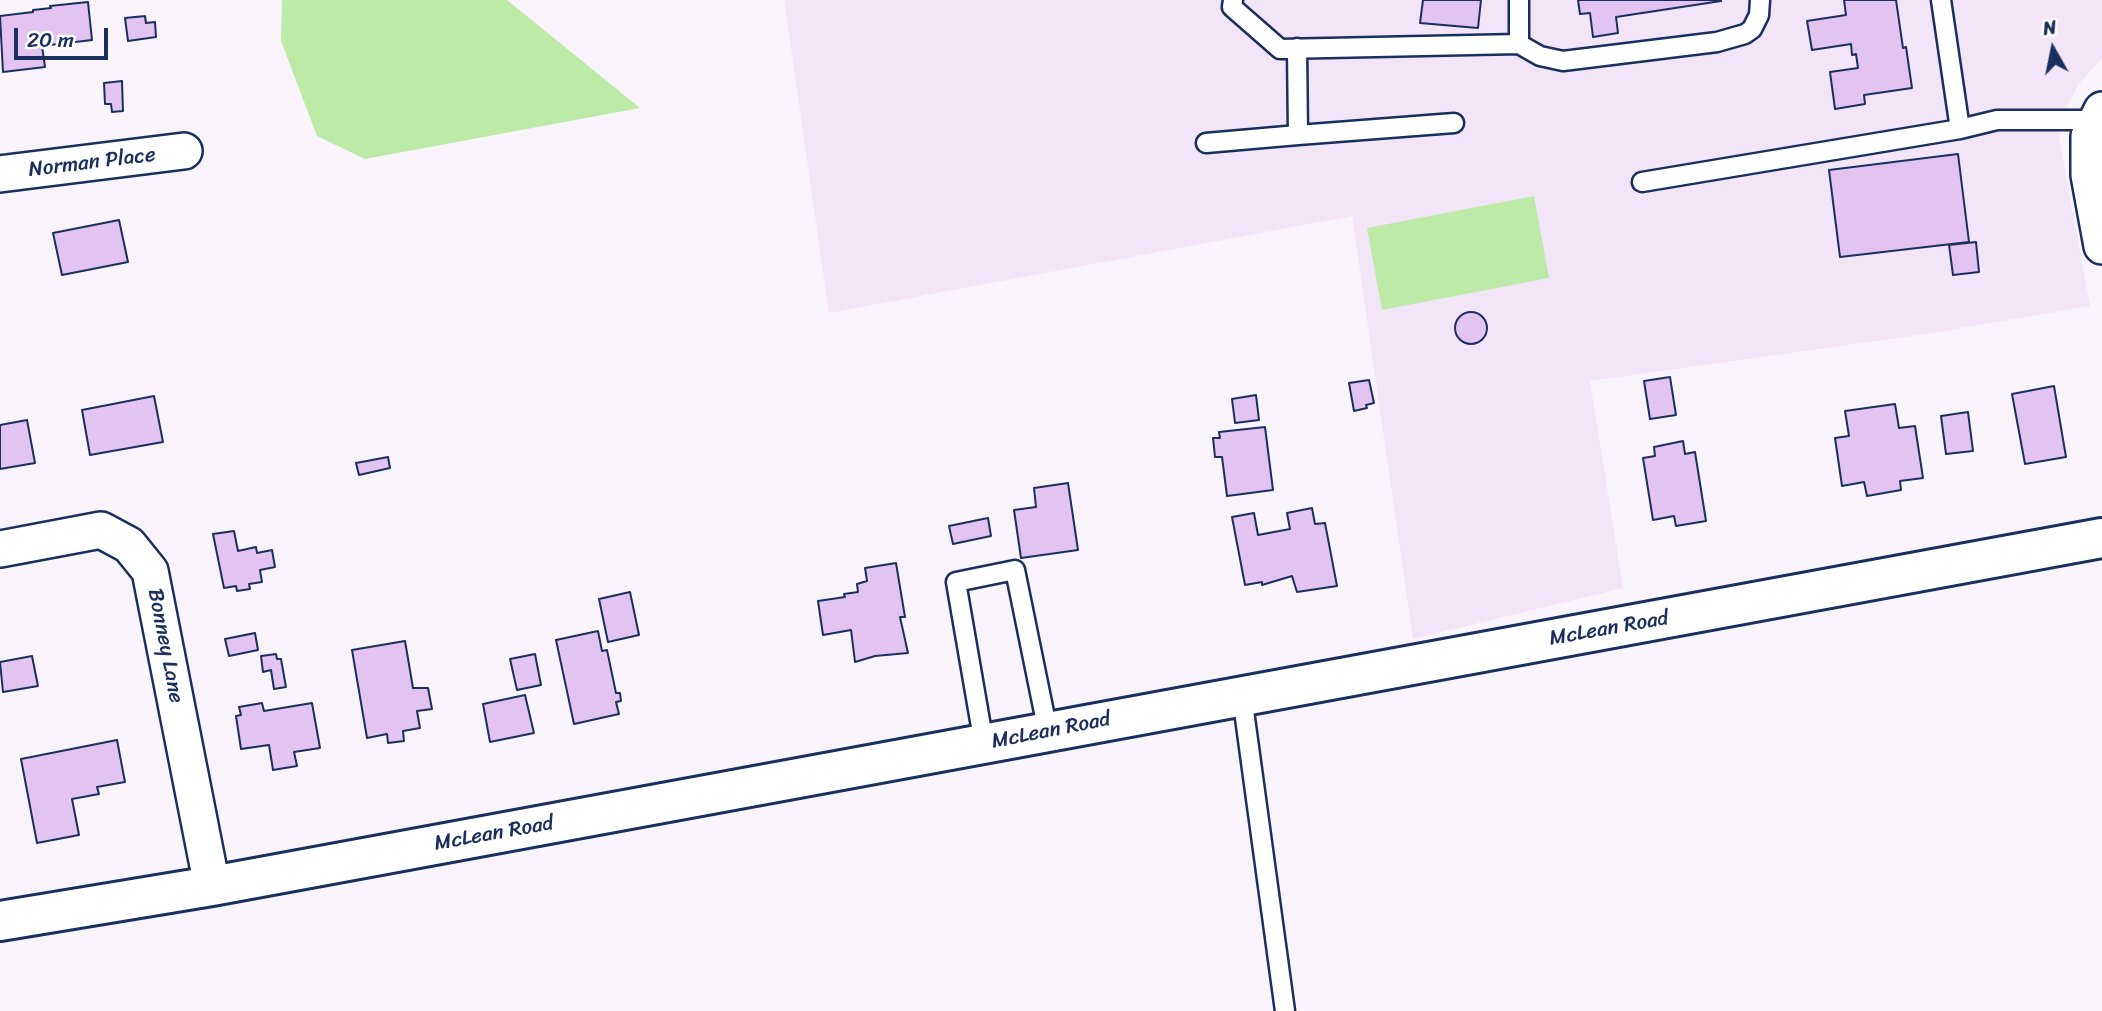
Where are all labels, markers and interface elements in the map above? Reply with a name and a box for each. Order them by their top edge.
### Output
text: N [2041,10,2059,45]
scale bar [18,14,112,58]
north arrow [2018,14,2088,84]
text: 20 m [27,21,74,59]
street label: Norman Place [27,143,157,183]
street label: Bonney Lane [142,587,188,705]
street label: McLean Road [1547,606,1671,652]
street label: McLean Road [989,707,1113,755]
street label: McLean Road [432,811,556,857]

